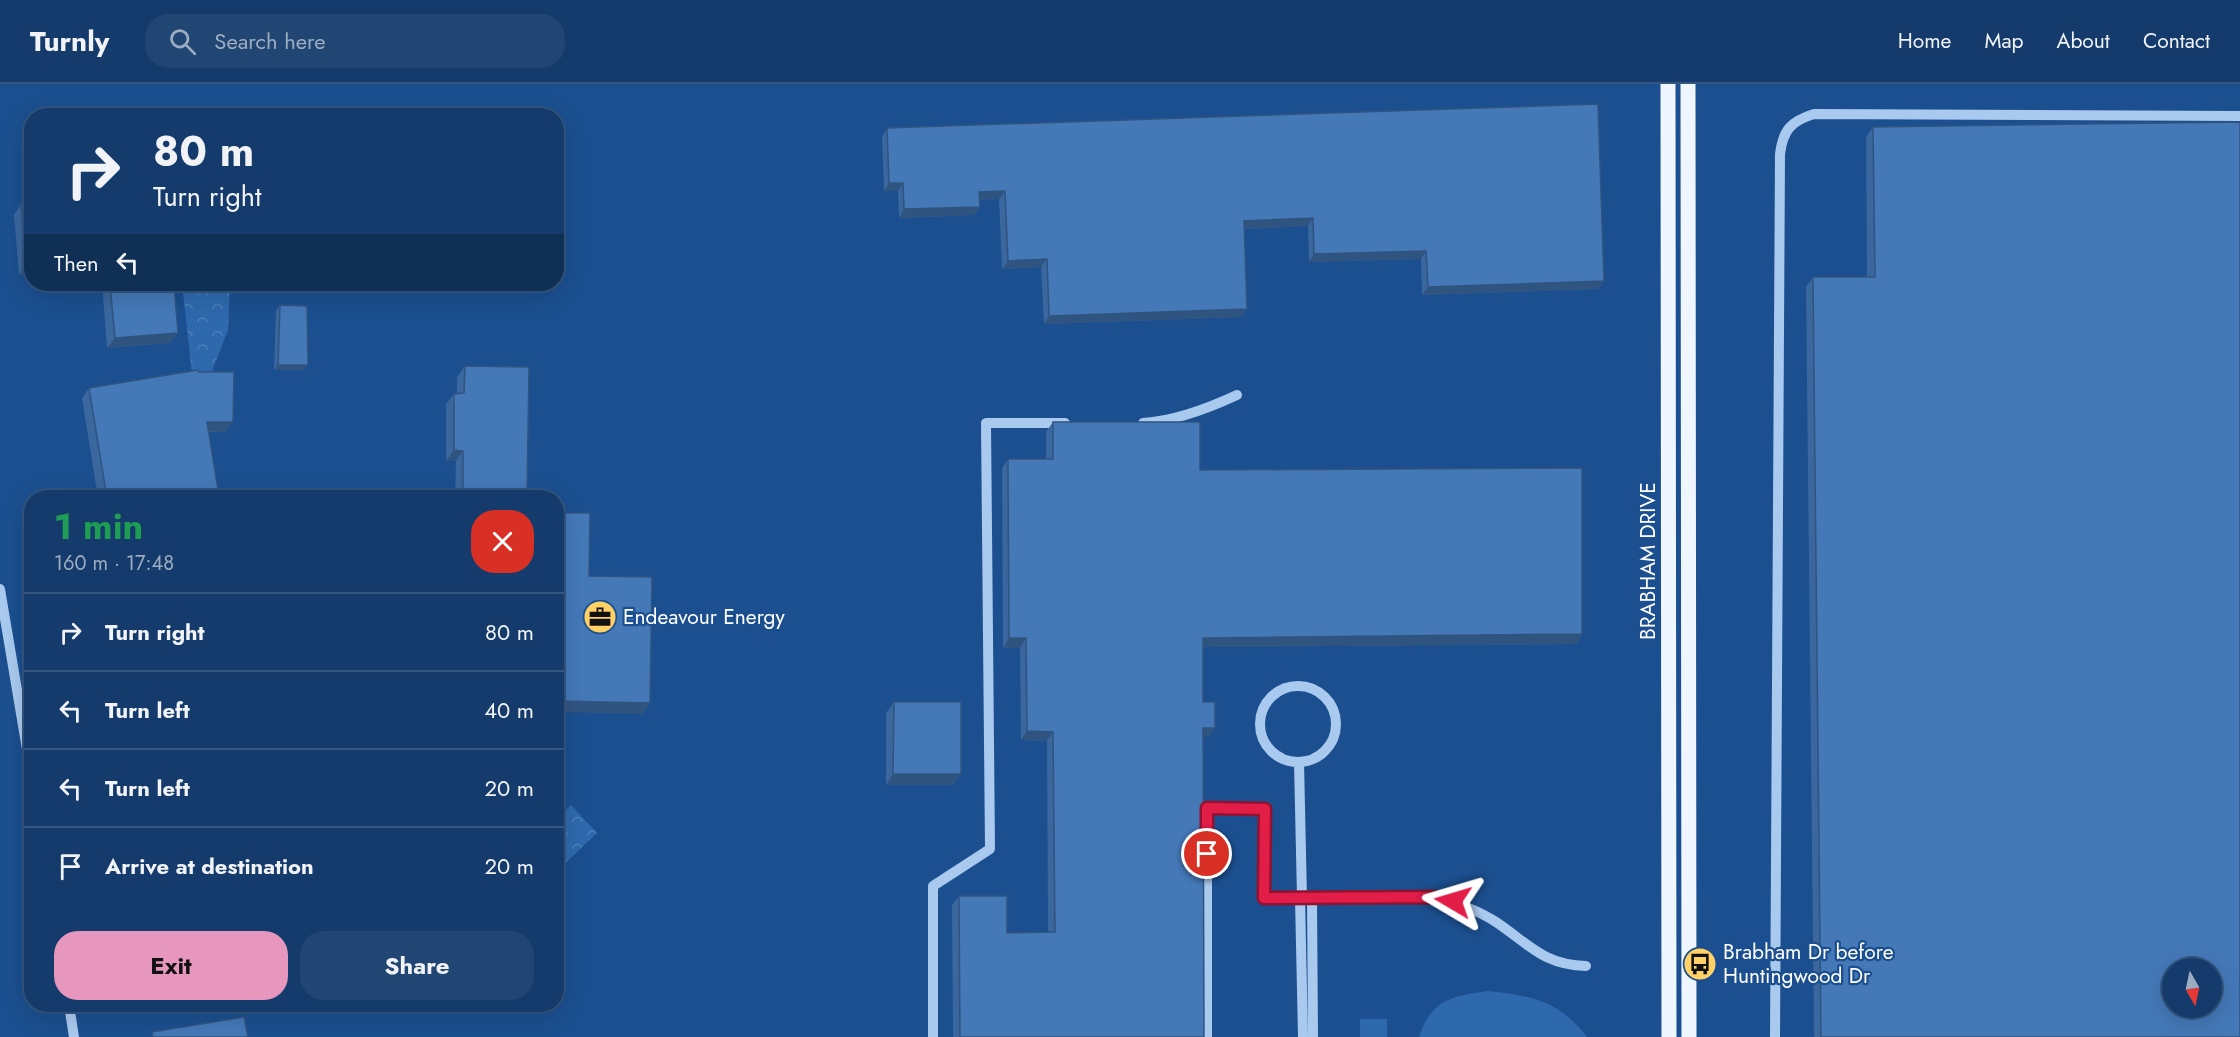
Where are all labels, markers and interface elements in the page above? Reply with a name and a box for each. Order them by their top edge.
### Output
search box [145,14,565,68]
text: Turnly [30,21,109,62]
icon: search [166,25,199,58]
text: Search here [214,25,326,57]
text: Home [1898,26,1951,56]
text: Map [1984,26,2024,56]
text: About [2057,26,2110,56]
text: Contact [2143,26,2210,56]
text: 80 m [153,121,254,182]
icon: right [54,132,132,210]
text: Turn right [153,177,261,216]
icon: left [111,246,144,279]
text: Then [54,247,99,279]
street label: BRABHAM DRIVE [1633,482,1663,640]
text: 1 min [54,500,143,552]
button: close [471,510,534,573]
text: 160 m · 17:48 [54,549,174,578]
office icon: Endeavour Energy [582,599,618,635]
place label: Endeavour Energy [623,602,786,632]
icon: right [54,616,87,649]
text: Turn right [105,616,205,648]
text: 80 m [485,616,534,648]
icon: left [54,694,87,727]
text: Turn left [105,694,190,726]
text: 40 m [484,694,534,726]
icon: left [54,772,87,805]
text: Turn left [105,772,190,804]
text: 20 m [485,772,534,804]
pin [1181,828,1232,879]
icon: arrive [1190,837,1223,870]
icon: arrive [54,850,87,883]
text: Arrive at destination [105,850,314,882]
text: 20 m [485,850,534,882]
position arrow [1421,869,1485,933]
button: Exit [54,931,288,1000]
button: Share [300,931,534,1000]
place label: Brabham Dr before Huntingwood Dr [1723,937,1894,991]
bus stop icon: Brabham Dr before Huntingwood Dr [1682,946,1718,982]
north arrow [2162,958,2222,1018]
map controls [2162,958,2222,1018]

